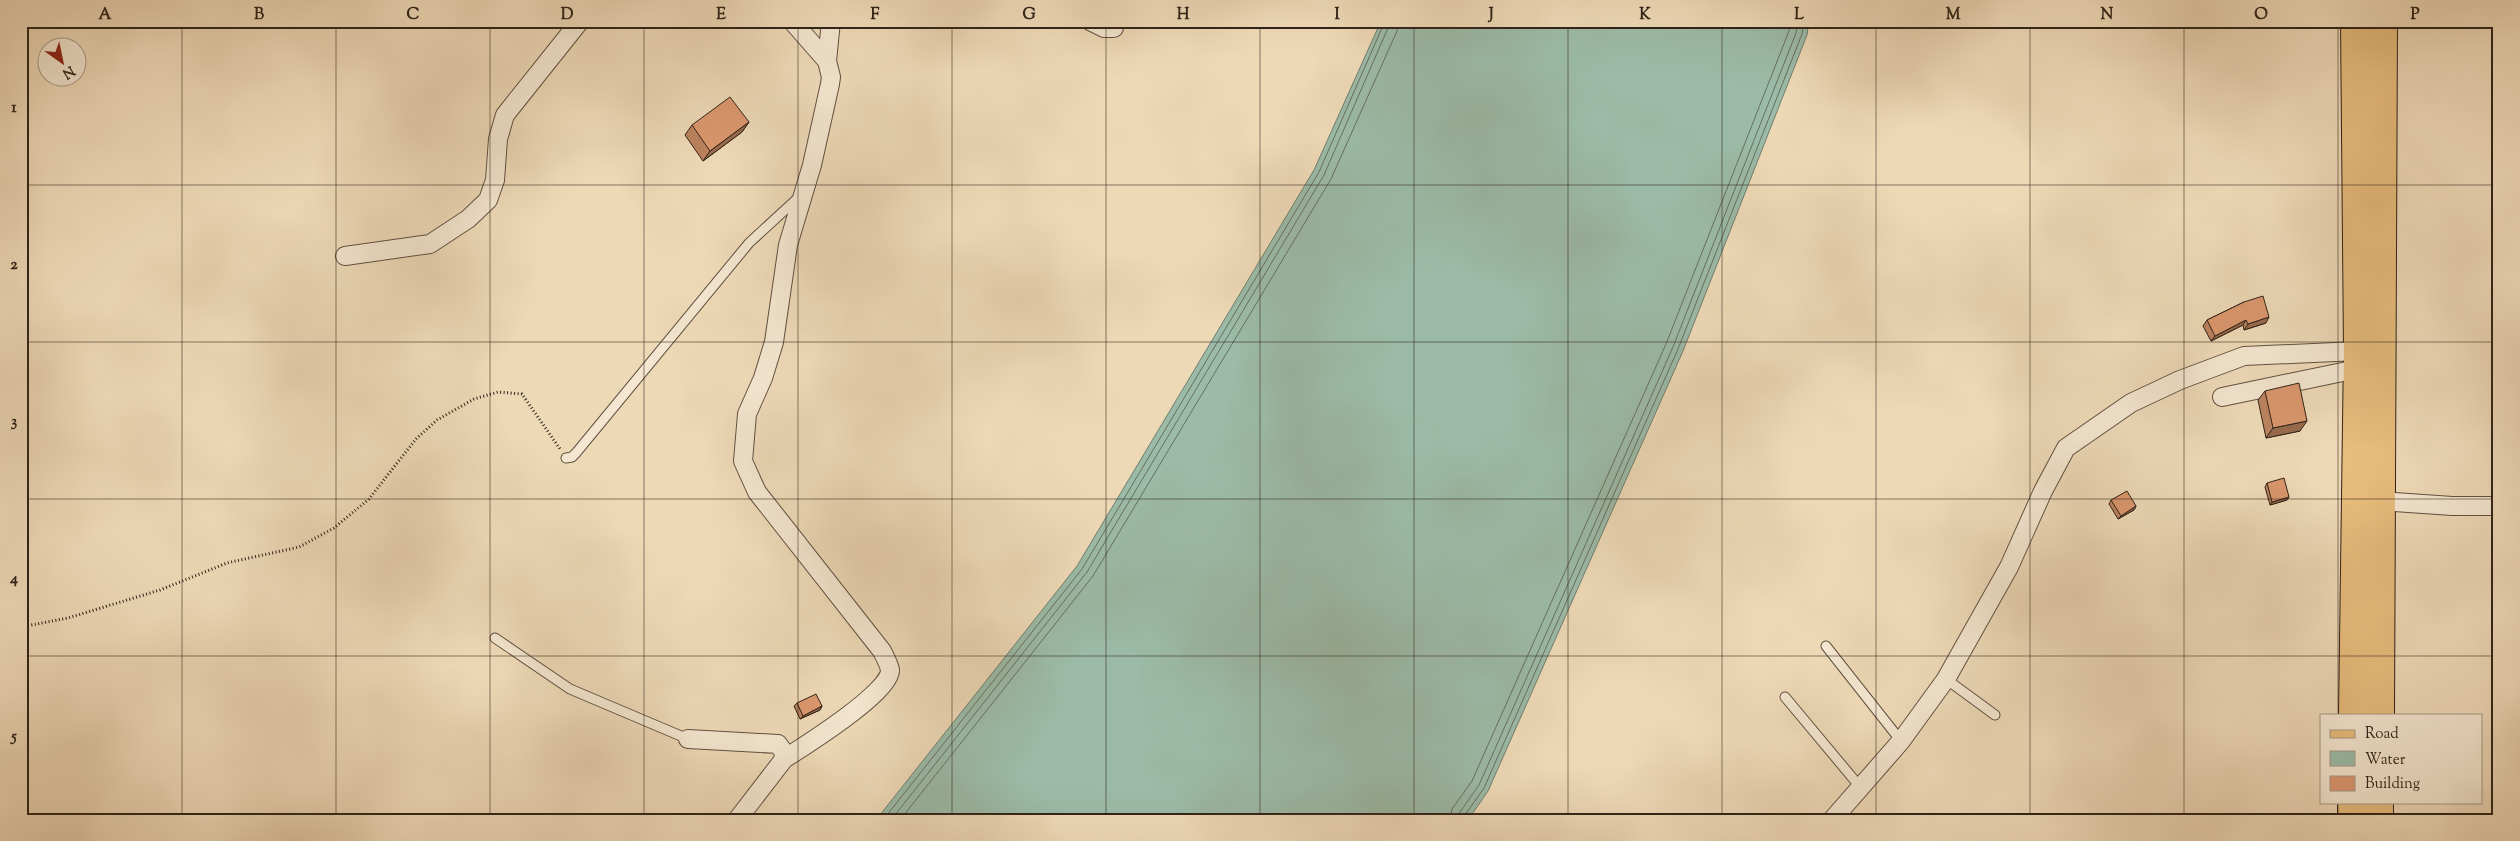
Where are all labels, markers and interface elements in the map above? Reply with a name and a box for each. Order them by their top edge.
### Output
text: A [99,4,112,27]
text: B [254,4,264,27]
text: C [407,4,420,27]
text: D [561,4,574,27]
text: E [716,4,726,27]
text: F [871,4,880,27]
text: G [1022,4,1036,27]
text: H [1177,4,1190,27]
text: I [1334,4,1340,27]
text: J [1487,4,1494,27]
text: K [1639,4,1651,27]
text: L [1794,4,1804,27]
text: M [1946,4,1961,27]
text: N [2101,4,2114,27]
text: O [2254,4,2268,27]
text: P [2410,4,2420,27]
north arrow [38,38,88,88]
text: N [58,60,78,83]
text: 1 [11,97,17,120]
text: 2 [10,254,18,277]
text: 3 [11,411,18,434]
text: 4 [9,568,18,591]
legend [2320,714,2482,804]
text: Road [2365,724,2399,745]
text: 5 [9,726,17,749]
text: Water [2365,750,2406,771]
text: Building [2365,774,2420,795]

